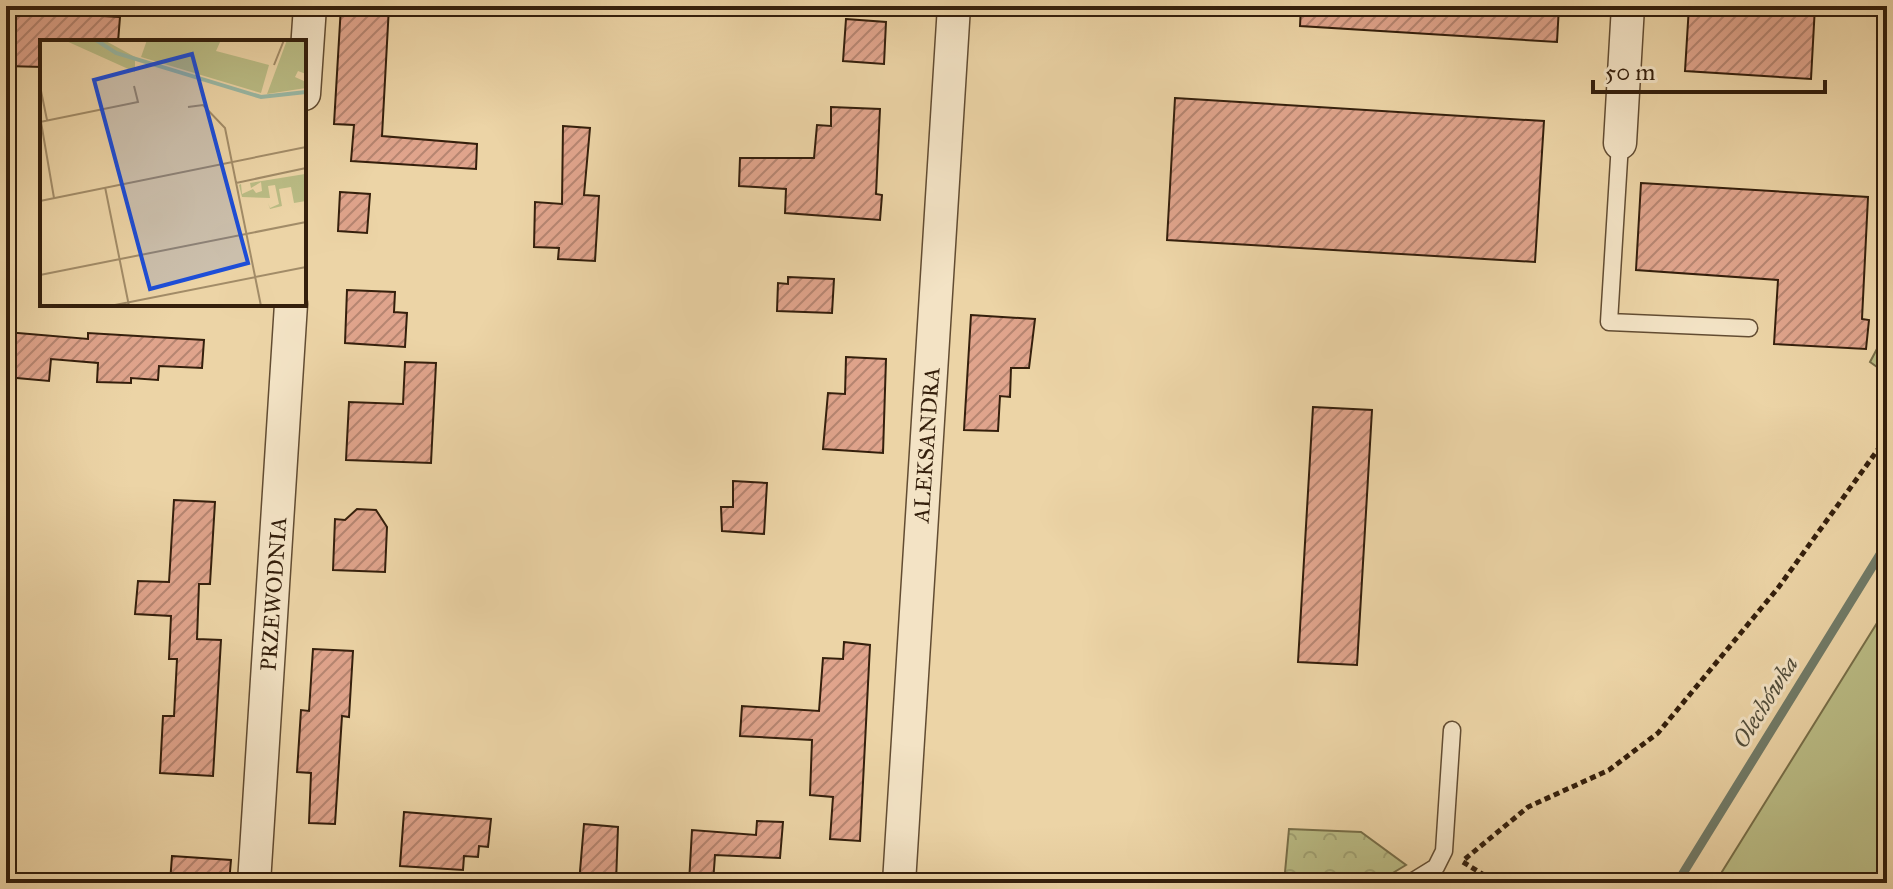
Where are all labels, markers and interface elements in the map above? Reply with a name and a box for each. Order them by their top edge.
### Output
inset map [40,40,306,306]
scale bar [1593,44,1825,94]
text: 50 m [1605,57,1655,87]
street label: ALEKSANDRA [908,366,945,525]
street label: PRZEWODNIA [255,516,292,672]
water label: Olechówka [1725,651,1805,753]

